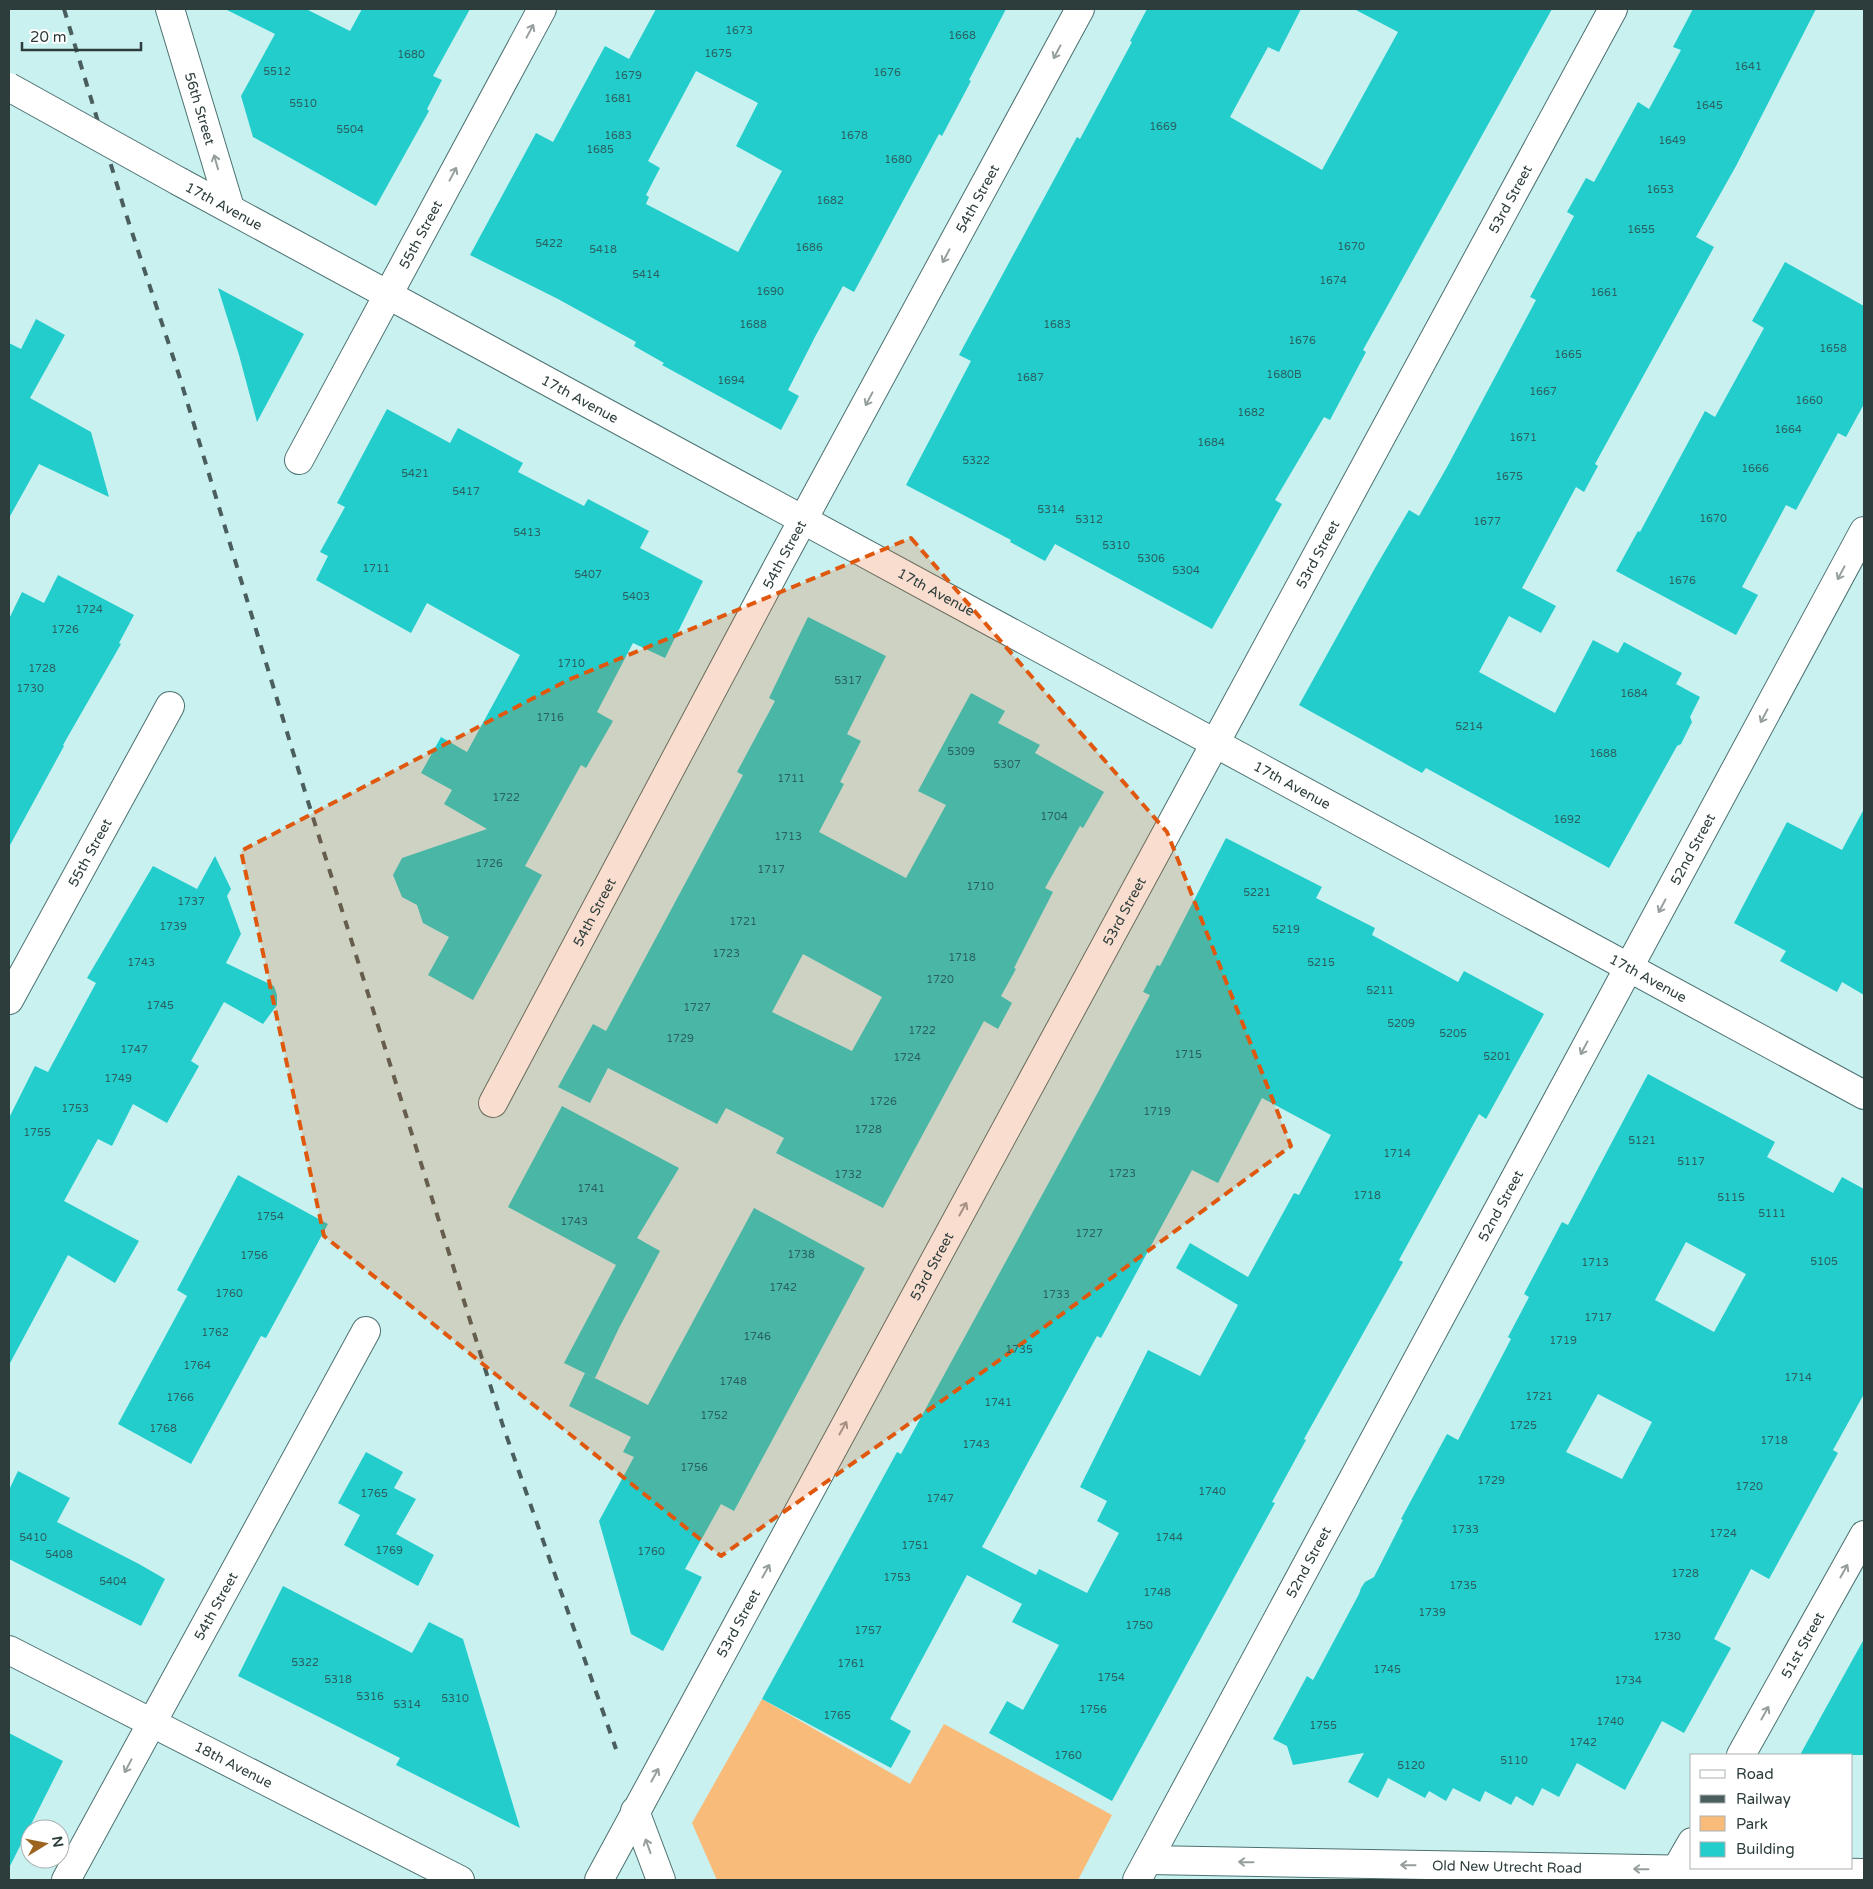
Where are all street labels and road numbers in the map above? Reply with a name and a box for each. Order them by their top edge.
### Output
street label: 56th Street [181,70,219,148]
street label: 54th Street [952,161,1003,236]
street label: 53rd Street [1485,162,1536,236]
street label: 17th Avenue [182,178,265,234]
street label: 55th Street [396,197,446,272]
street label: 17th Avenue [538,372,621,427]
street label: 54th Street [759,517,810,592]
street label: 53rd Street [1293,517,1344,592]
street label: 17th Avenue [894,565,977,620]
street label: 17th Avenue [1250,758,1333,813]
street label: 52nd Street [1667,810,1719,888]
street label: 55th Street [65,815,116,890]
street label: 53rd Street [1099,874,1150,949]
street label: 54th Street [570,875,620,950]
street label: 17th Avenue [1606,951,1689,1006]
street label: 52nd Street [1475,1167,1527,1245]
street label: 53rd Street [907,1229,958,1304]
street label: 52nd Street [1283,1523,1335,1601]
street label: 54th Street [191,1569,242,1644]
street label: 53rd Street [713,1586,764,1661]
street label: 51st Street [1778,1609,1829,1681]
street label: 18th Avenue [191,1738,275,1792]
street label: Old New Utrecht Road [1432,1857,1582,1877]

